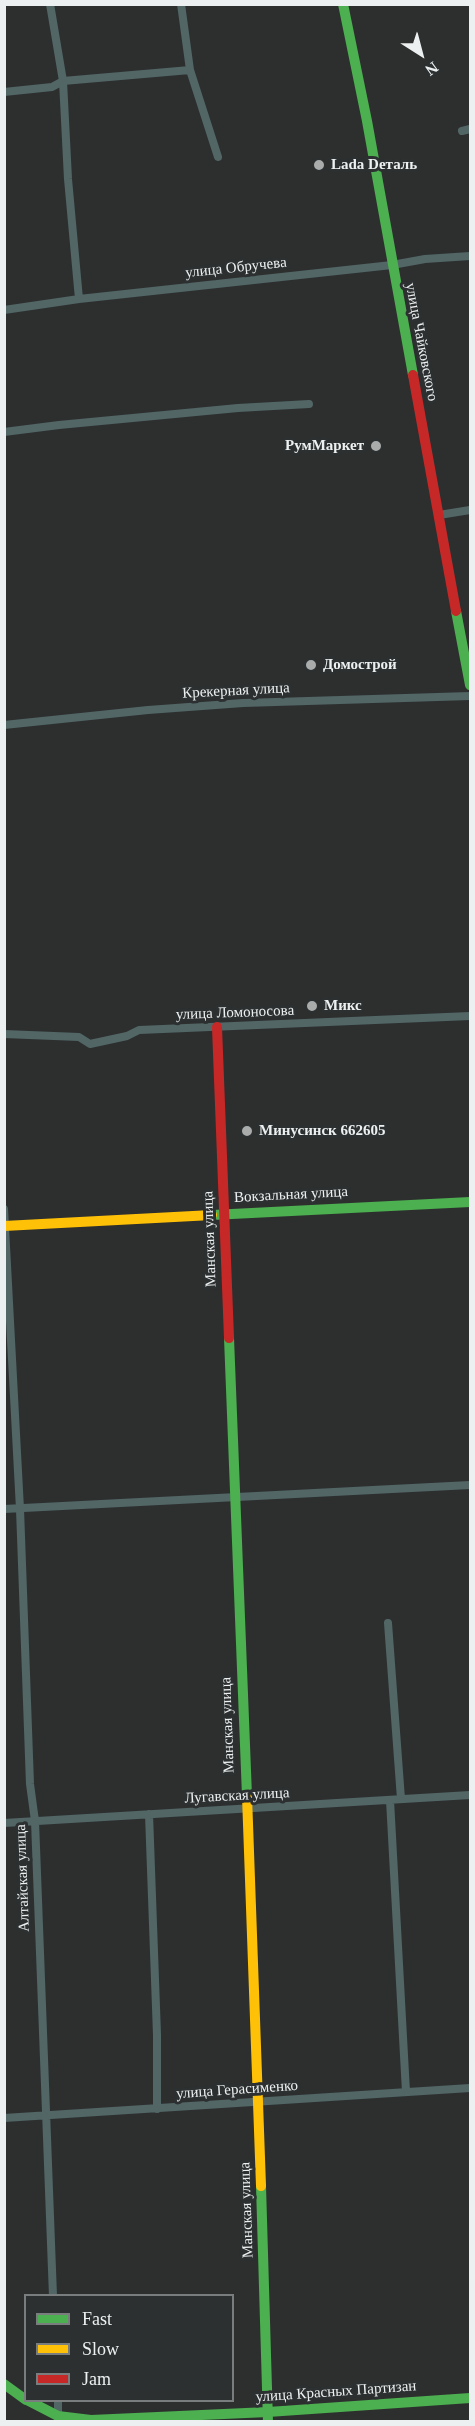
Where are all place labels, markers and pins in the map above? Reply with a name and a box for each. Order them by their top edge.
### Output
place label: Lada Dеталь [331,156,417,174]
marker: Lada Dеталь [312,158,326,172]
place label: РумМаркет [285,437,364,455]
marker: РумМаркет [369,439,383,453]
place label: Домострой [323,656,397,674]
marker: Домострой [304,658,318,672]
place label: Микс [324,997,362,1015]
marker: Микс [305,999,319,1013]
place label: Минусинск 662605 [259,1122,385,1140]
marker: Минусинск 662605 [240,1124,254,1138]

